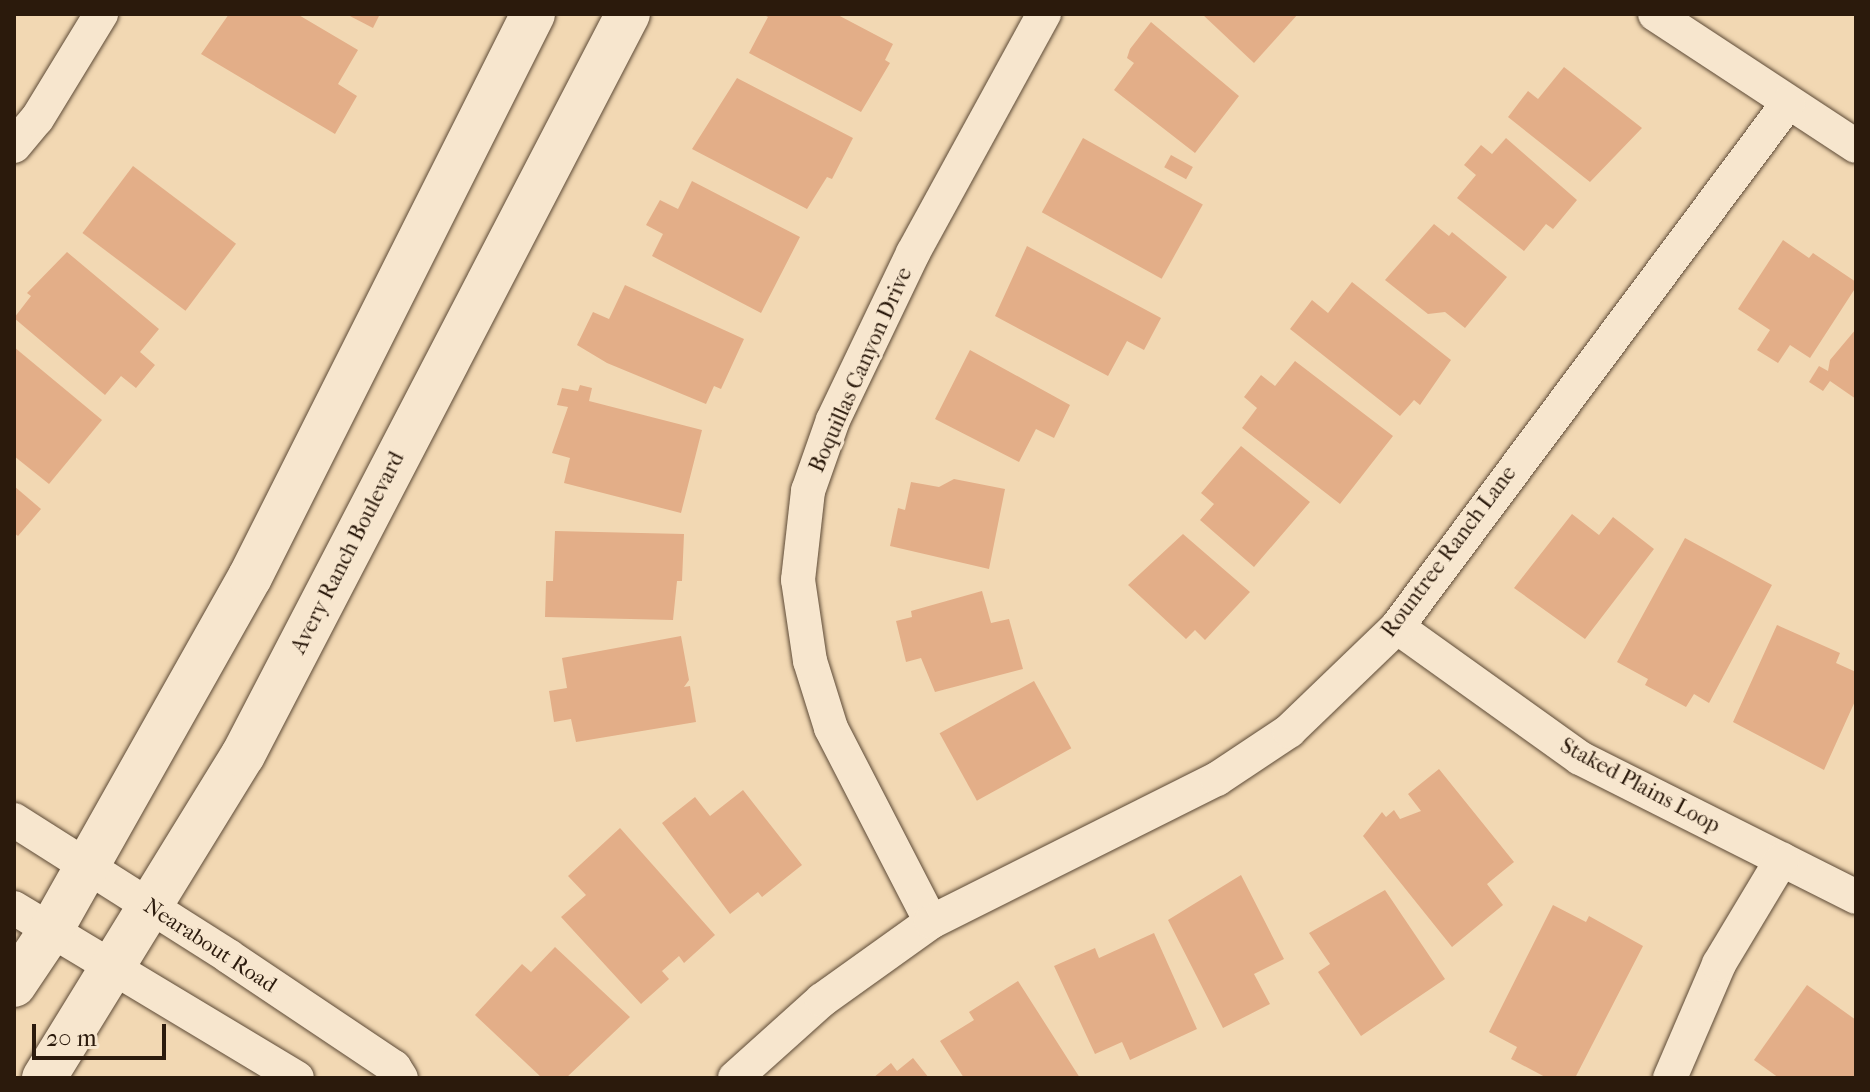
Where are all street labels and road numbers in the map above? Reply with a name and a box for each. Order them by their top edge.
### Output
street label: Boquillas Canyon Drive [804,263,918,477]
street label: Avery Ranch Boulevard [286,448,410,658]
street label: Rountree Ranch Lane [1376,461,1522,643]
street label: Staked Plains Loop [1556,733,1724,839]
street label: Nearabout Road [139,893,281,999]

